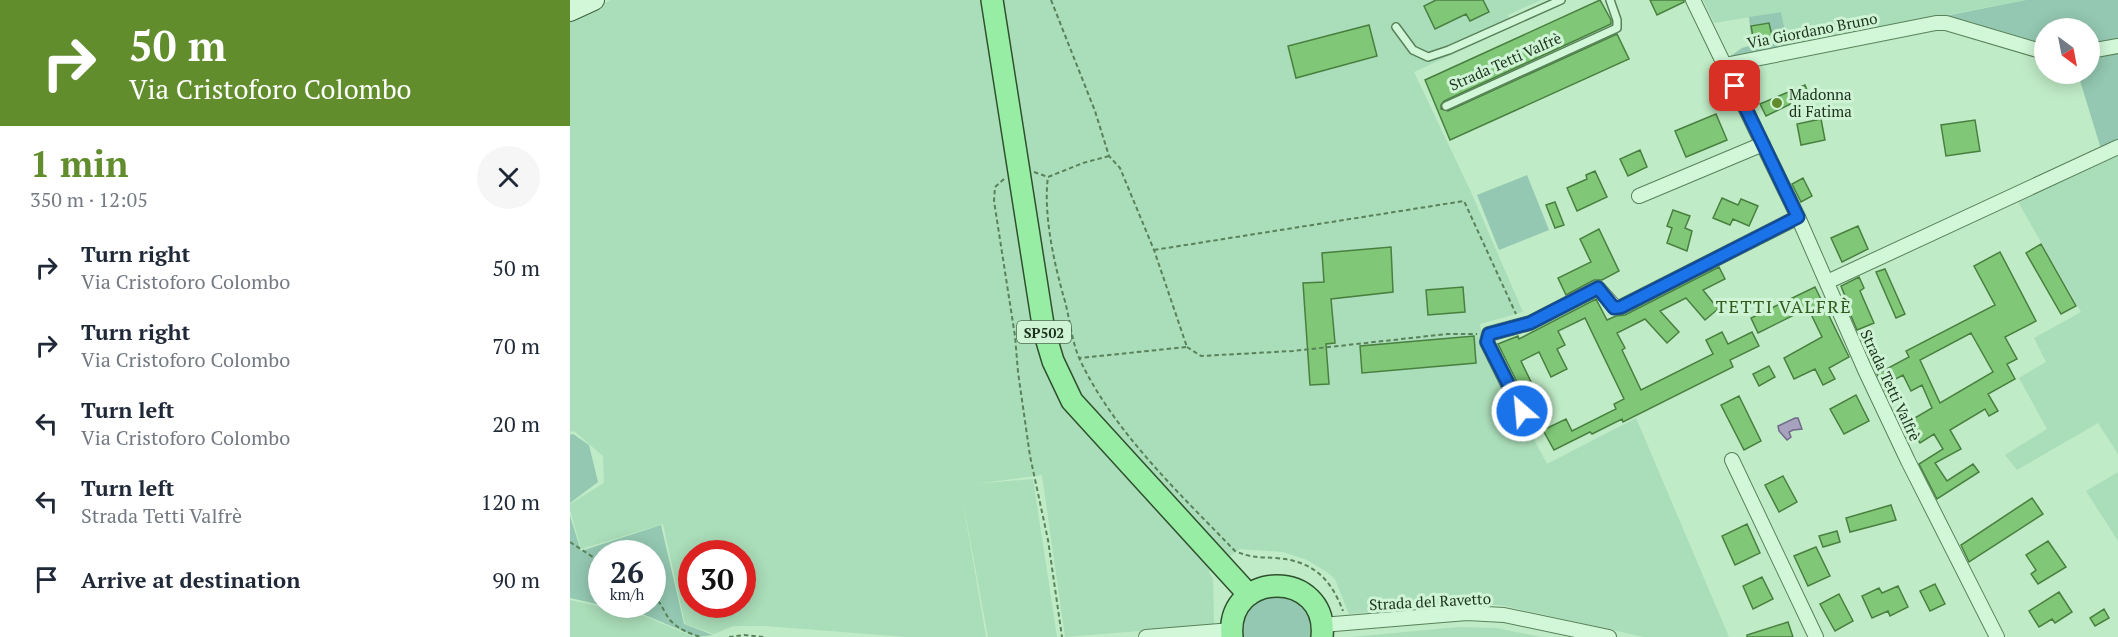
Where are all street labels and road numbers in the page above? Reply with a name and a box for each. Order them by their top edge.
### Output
street label: Via Giordano Bruno [1745,8,1879,52]
street label: Strada Tetti Valfrè [1446,27,1564,95]
road number: SP502 [1017,321,1071,343]
street label: Strada Tetti Valfrè [1856,326,1926,444]
street label: Strada del Ravetto [1369,588,1491,614]

